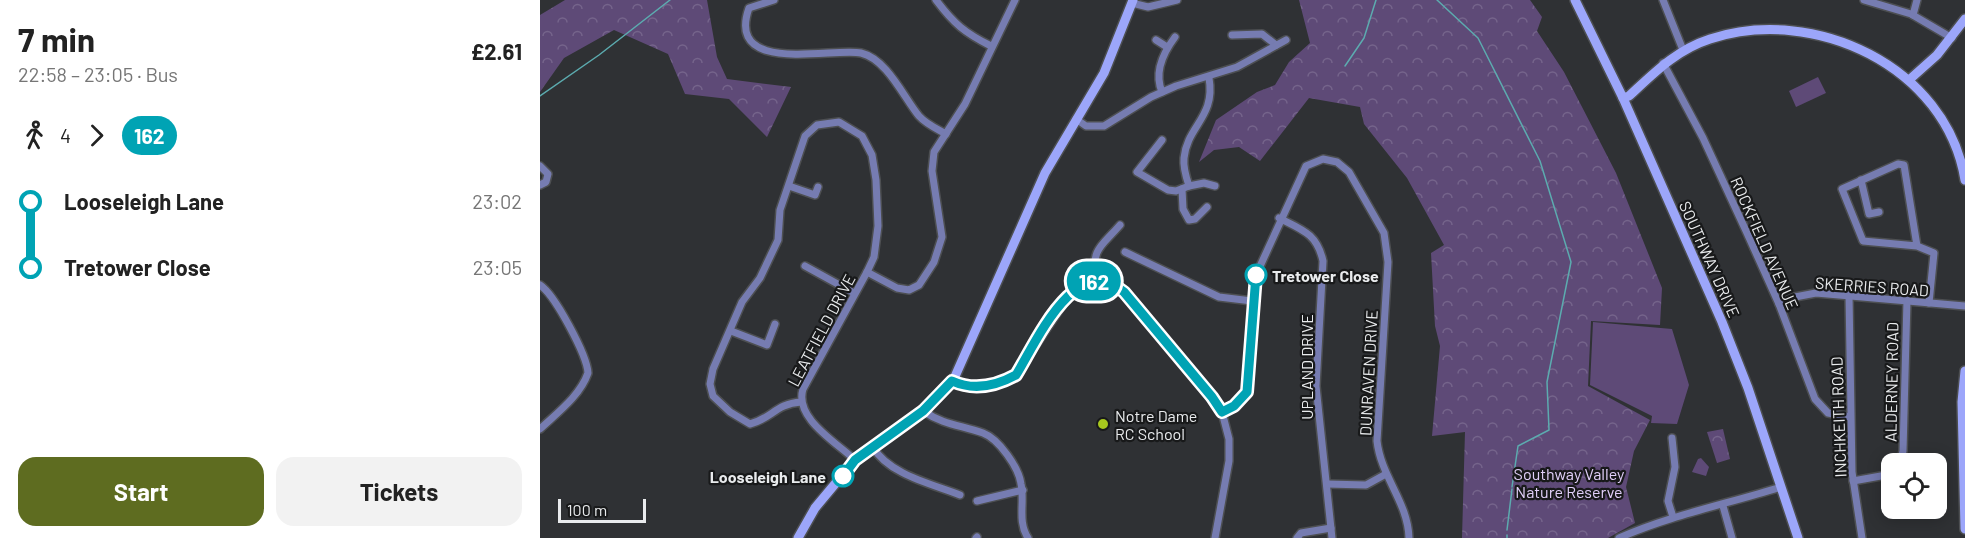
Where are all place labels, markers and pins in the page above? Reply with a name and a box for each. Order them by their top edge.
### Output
marker: Tretower Close [1245,264,1267,286]
place label: Tretower Close [1272,266,1379,285]
place label: Notre Dame RC School [1115,406,1197,443]
marker: Notre Dame RC School [1096,417,1110,431]
marker: Looseleigh Lane [832,465,854,487]
place label: Looseleigh Lane [710,467,826,486]

